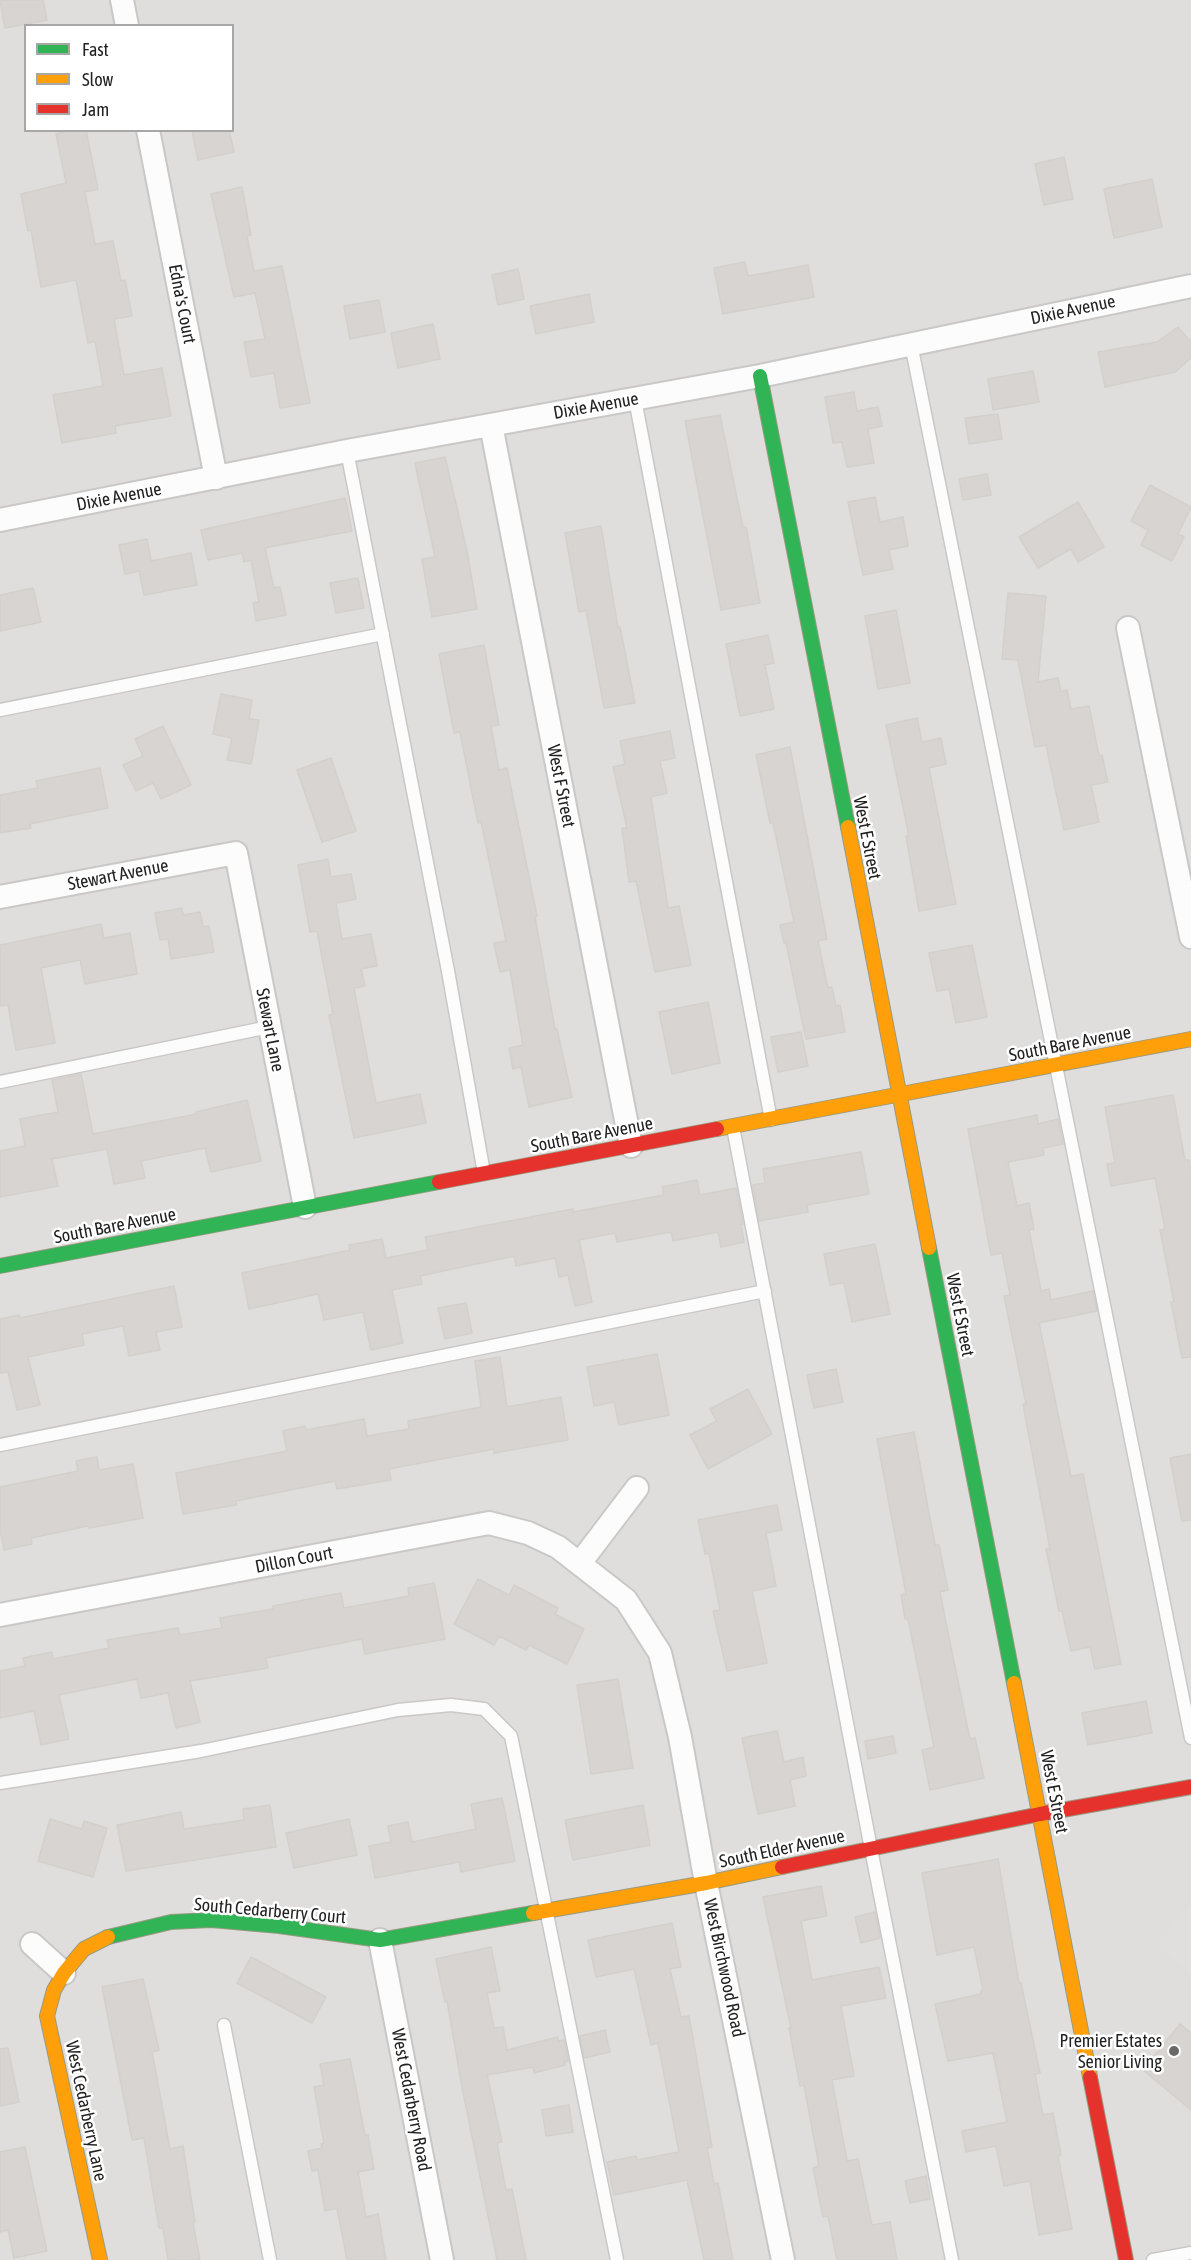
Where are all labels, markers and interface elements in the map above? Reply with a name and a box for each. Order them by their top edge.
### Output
legend [24,24,234,132]
text: Fast [82,39,109,60]
text: Slow [82,69,113,90]
text: Jam [82,99,109,120]
street label: Edna's Court [164,262,200,346]
street label: Dixie Avenue [1029,290,1117,330]
street label: Dixie Avenue [552,388,640,424]
street label: Dixie Avenue [75,478,163,516]
street label: West F Street [542,743,580,829]
street label: West E Street [848,795,886,881]
street label: Stewart Avenue [66,855,170,895]
street label: Stewart Lane [251,986,289,1074]
street label: South Bare Avenue [1007,1022,1133,1066]
street label: South Bare Avenue [529,1113,655,1157]
street label: South Bare Avenue [52,1204,178,1248]
street label: West E Street [941,1272,979,1358]
street label: Dillon Court [253,1542,335,1578]
street label: West E Street [1035,1749,1073,1835]
street label: South Elder Avenue [717,1825,847,1873]
street label: South Cedarberry Court [193,1894,347,1928]
street label: West Birchwood Road [699,1897,749,2039]
street label: West Cedarberry Road [387,2027,435,2173]
place label: Premier Estates Senior Living [1060,2030,1162,2072]
street label: West Cedarberry Lane [61,2039,111,2183]
marker: Premier Estates Senior Living [1167,2044,1181,2058]

